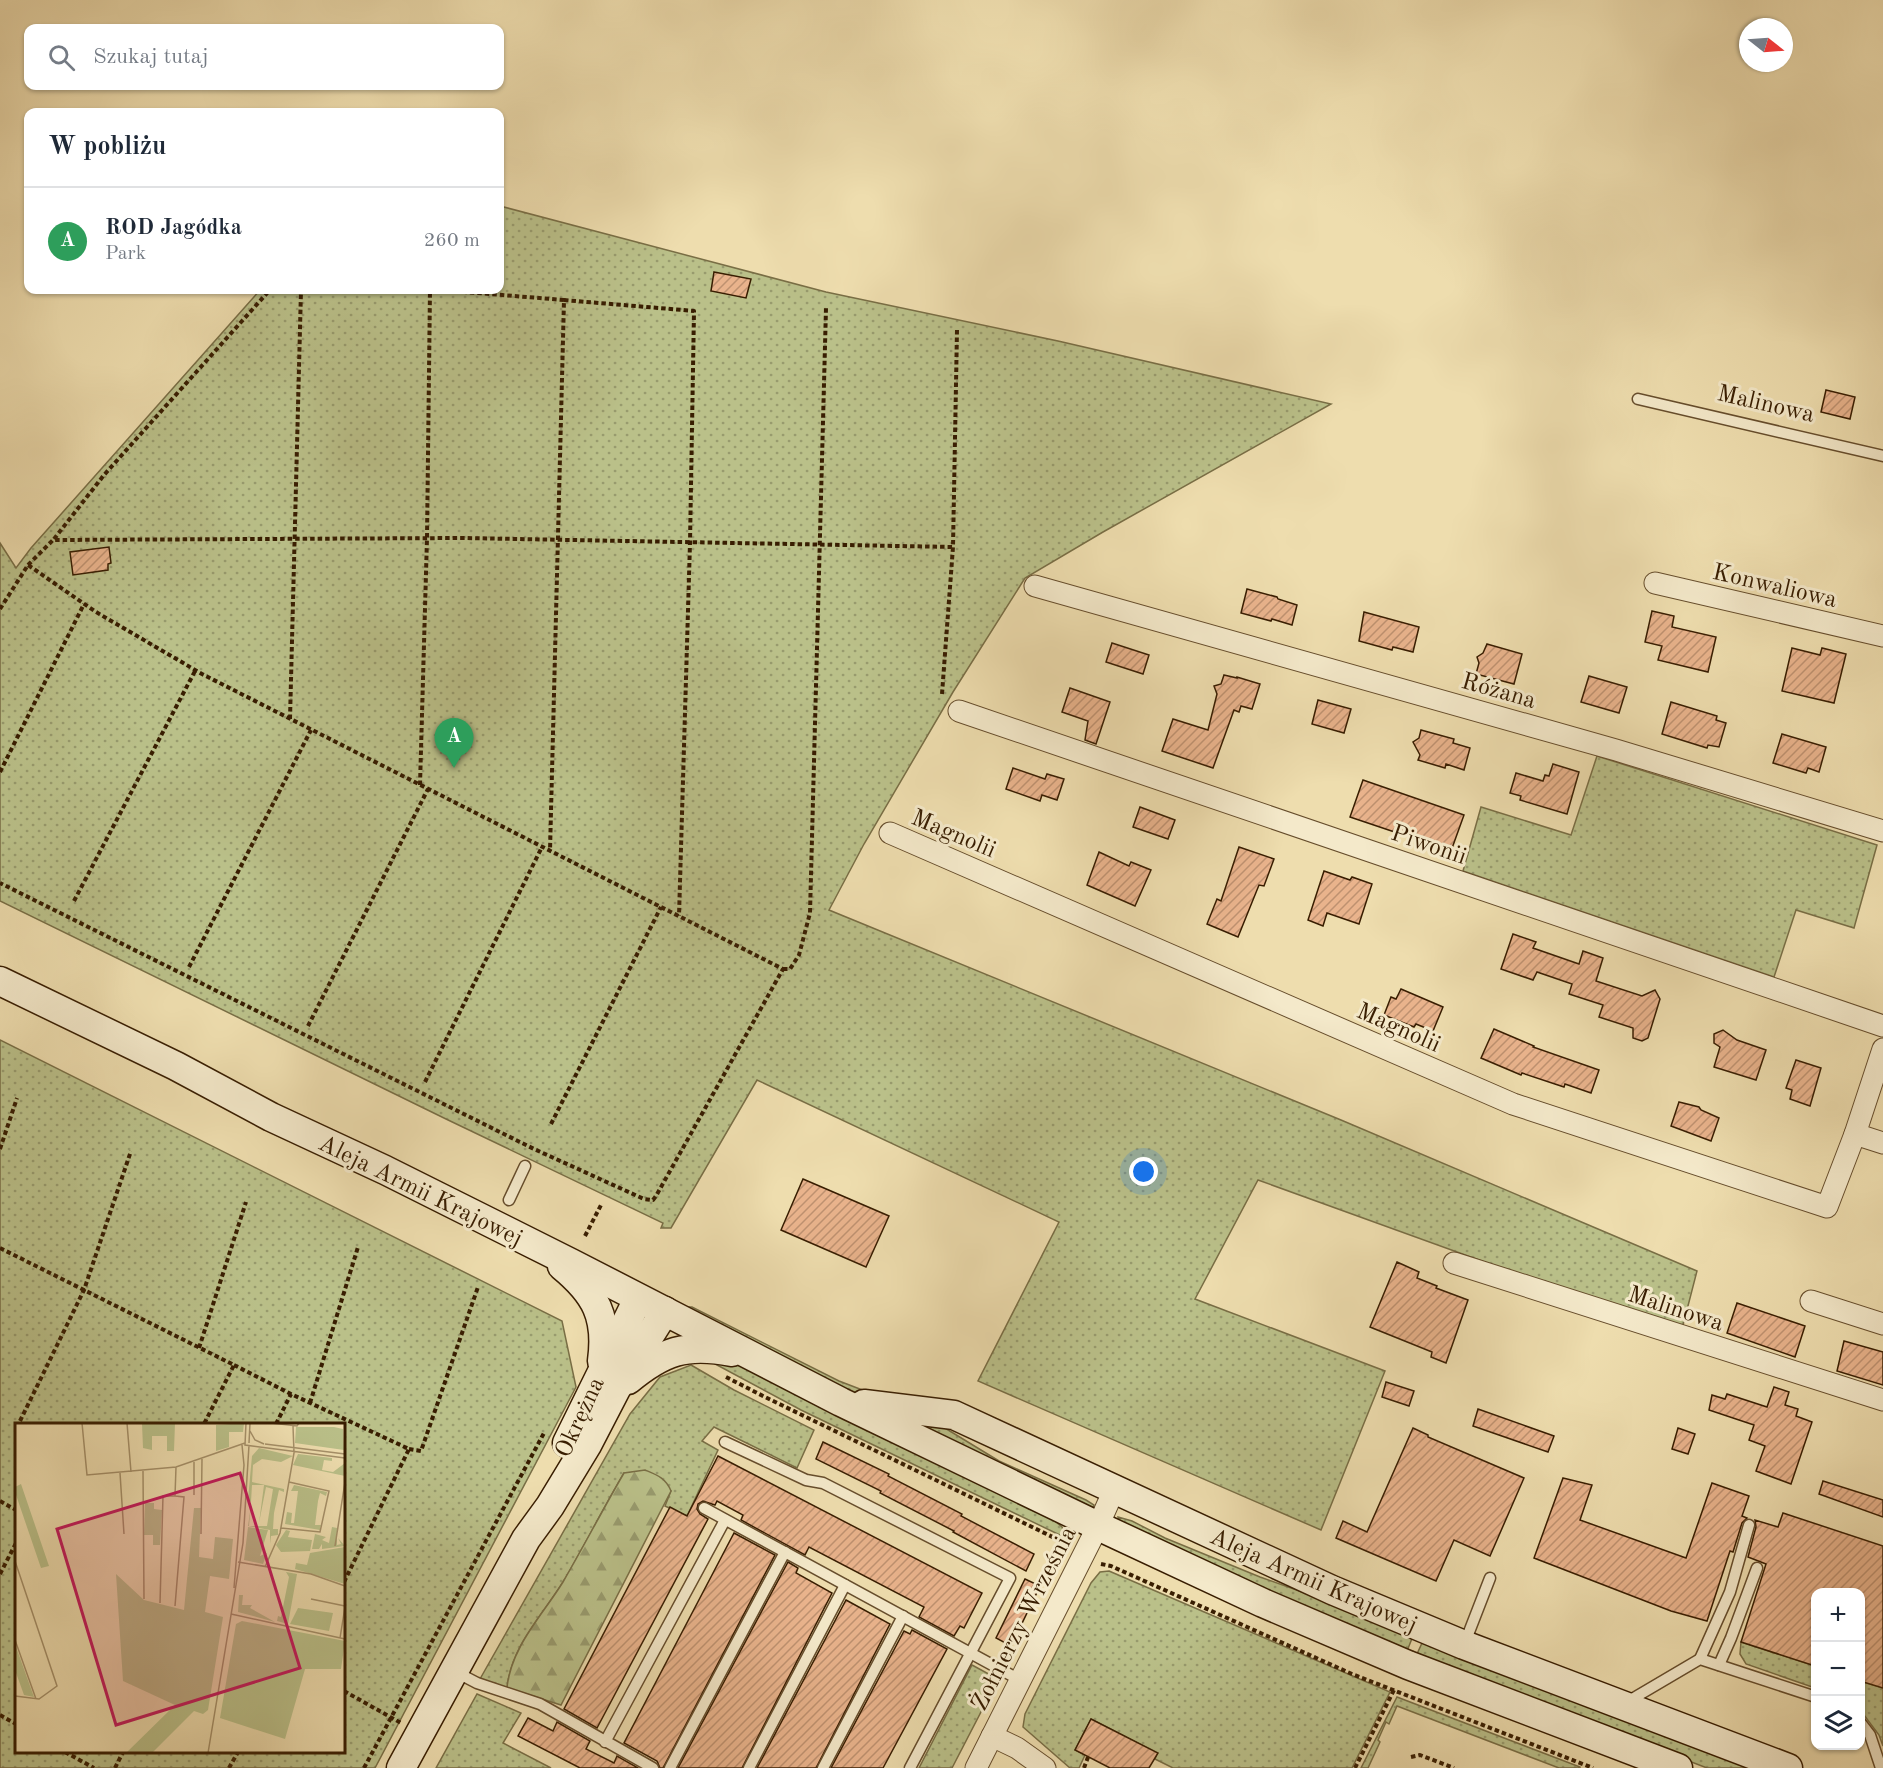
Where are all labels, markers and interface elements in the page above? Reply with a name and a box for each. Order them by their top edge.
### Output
north arrow [1739,18,1793,72]
search box [24,24,504,90]
icon: search [45,41,78,74]
text: Szukaj tutaj [93,46,209,68]
text: W pobliżu [48,134,166,160]
text: ROD Jagódka [105,217,242,239]
text: A [60,231,75,251]
text: 260 m [424,231,480,251]
text: Park [105,244,146,264]
street label: Malinowa [1715,382,1817,428]
street label: Konwaliowa [1710,561,1839,613]
street label: Różana [1458,670,1539,714]
pin: A [434,718,474,768]
street label: Magnolii [907,806,999,863]
street label: Piwonii [1388,822,1469,870]
street label: Magnolii [1353,1000,1444,1058]
street label: Aleja Armii Krajowej [314,1132,526,1252]
your location [1129,1157,1158,1186]
street label: Malinowa [1625,1283,1726,1337]
street label: Okrężna [552,1374,610,1462]
inset map [15,1423,345,1753]
street label: Żołnierzy Września [965,1521,1082,1715]
street label: Aleja Armii Krajowej [1206,1525,1421,1638]
map controls [1811,1588,1865,1750]
button: + [1811,1588,1865,1642]
button: − [1811,1642,1865,1696]
button: layers [1811,1696,1865,1750]

